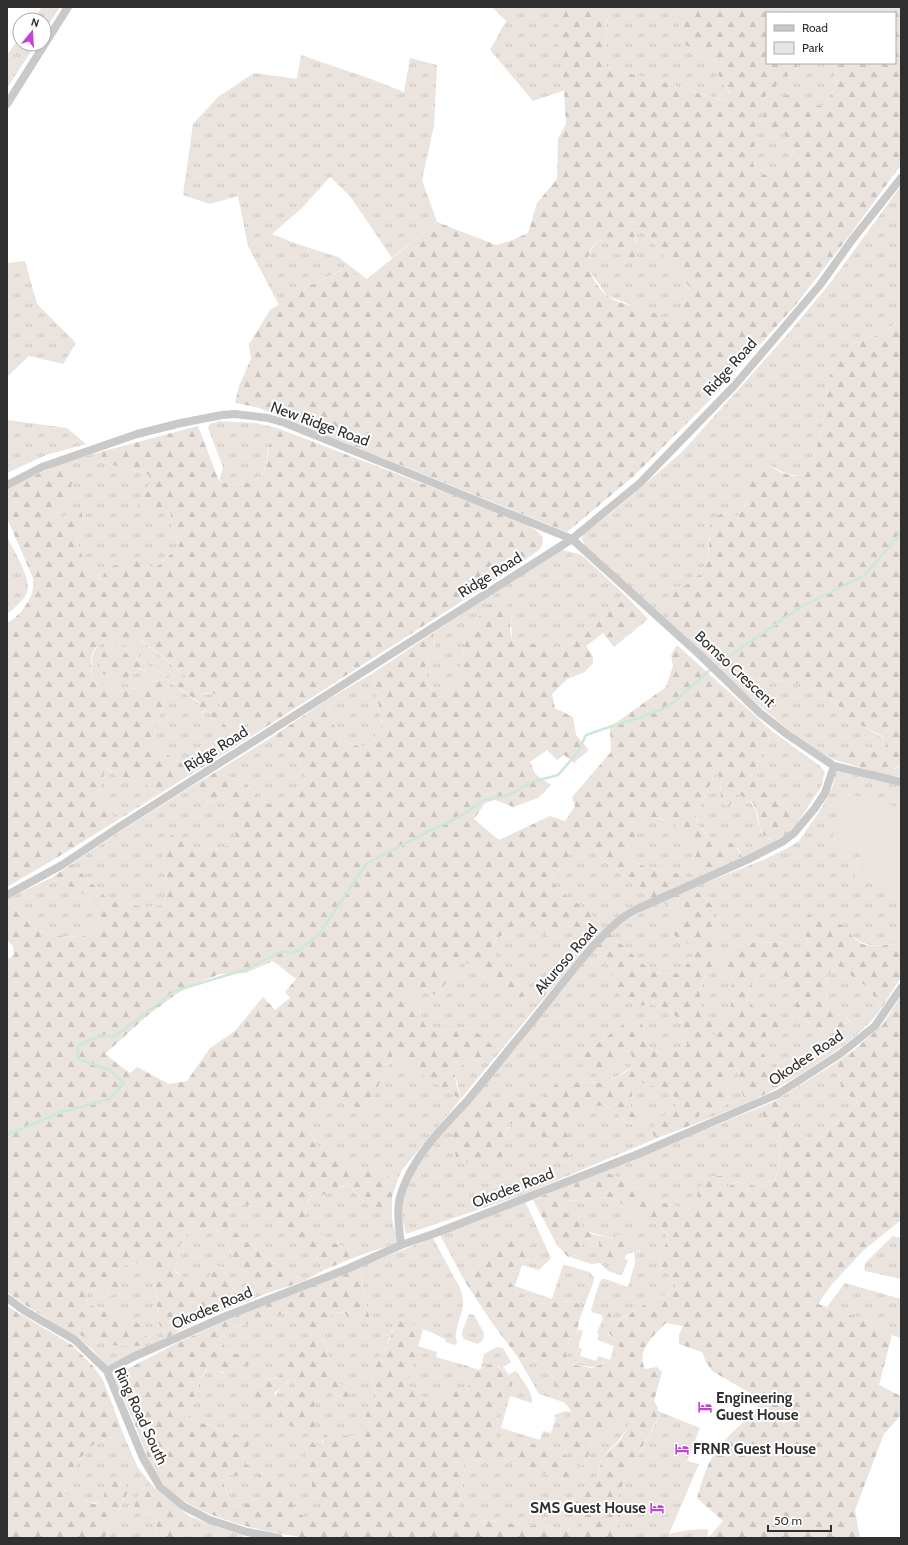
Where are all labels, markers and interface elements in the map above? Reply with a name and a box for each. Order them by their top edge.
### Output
north arrow [12,12,52,52]
legend [766,12,896,64]
text: N [29,15,41,30]
text: Road [802,20,828,35]
text: Park [802,40,824,55]
street label: Ridge Road [699,334,761,400]
street label: New Ridge Road [268,398,372,450]
street label: Ridge Road [455,548,525,602]
street label: Bomso Crescent [691,627,779,711]
street label: Ridge Road [181,722,251,776]
street label: Akuroso Road [531,920,601,998]
street label: Okodee Road [765,1027,847,1089]
street label: Okodee Road [470,1164,556,1212]
street label: Okodee Road [169,1283,255,1333]
street label: Ring Road South [111,1364,171,1468]
place label: Engineering Guest House [716,1389,799,1424]
hotel icon: Engineering Guest House [697,1399,713,1415]
place label: FRNR Guest House [693,1440,816,1458]
hotel icon: FRNR Guest House [674,1441,690,1457]
place label: SMS Guest House [530,1499,646,1517]
hotel icon: SMS Guest House [649,1500,665,1516]
scale bar [768,1507,831,1533]
text: 50 m [774,1513,802,1528]

